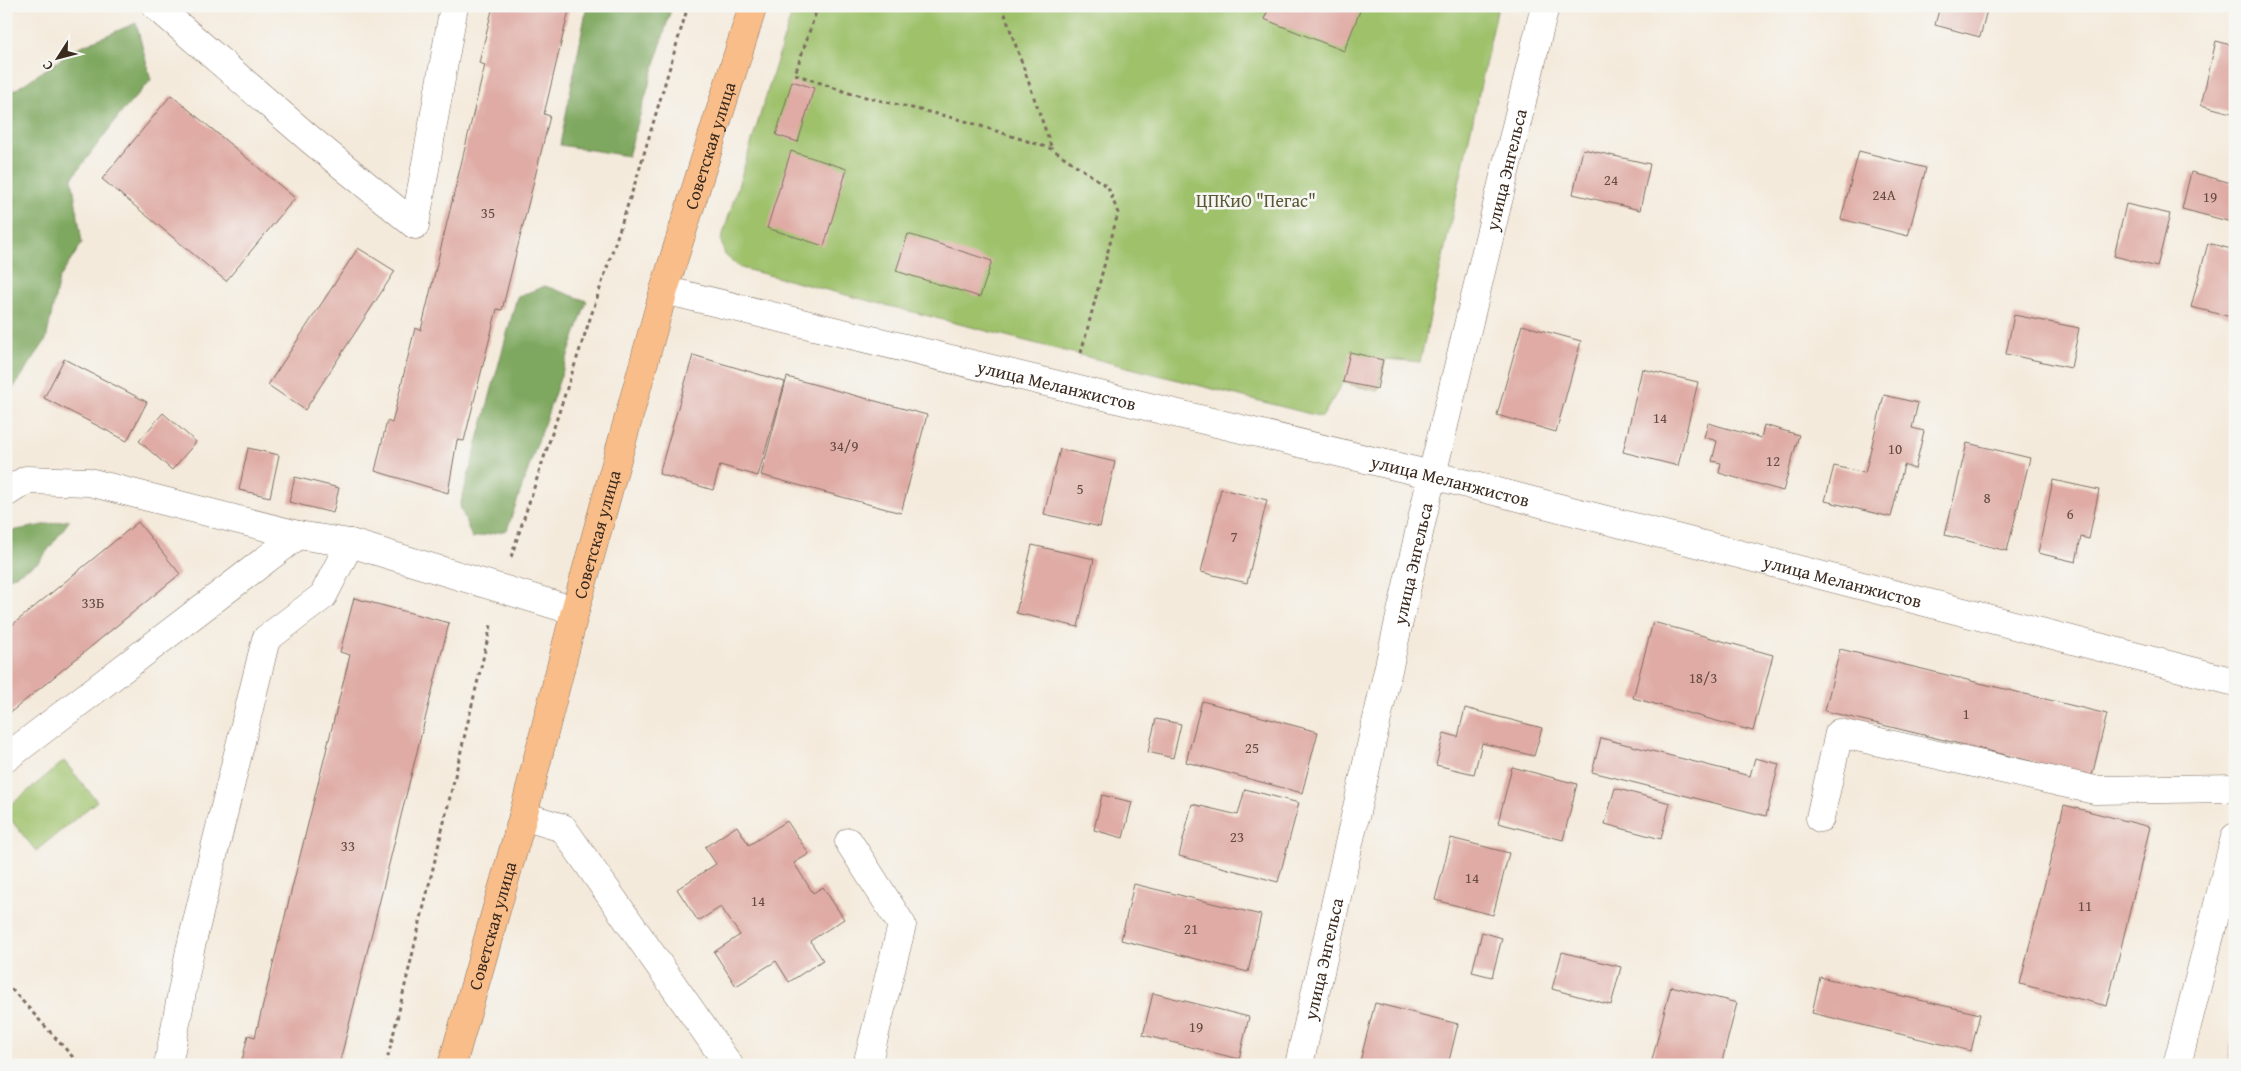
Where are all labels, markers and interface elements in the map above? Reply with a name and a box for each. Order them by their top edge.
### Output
north arrow [32,32,82,82]
text: С [37,56,58,75]
street label: Советская улица [677,78,742,213]
street label: улица Энгельса [1478,106,1533,234]
house number: 24 [1604,169,1618,190]
house number: 24А [1872,184,1896,205]
house number: 19 [2203,186,2217,207]
park label: ЦПКиО "Пегас" [1196,187,1316,214]
house number: 35 [481,202,495,223]
street label: улица Меланжистов [974,352,1139,417]
house number: 14 [1653,407,1667,428]
house number: 34/9 [830,435,858,456]
house number: 10 [1888,438,1902,459]
street label: улица Меланжистов [1367,447,1533,513]
house number: 12 [1766,450,1780,471]
street label: Советская улица [566,466,627,602]
house number: 5 [1076,478,1084,499]
house number: 8 [1983,487,1991,508]
street label: улица Энгельса [1385,500,1439,628]
house number: 6 [2066,503,2074,524]
house number: 7 [1230,526,1238,547]
street label: улица Меланжистов [1760,547,1925,614]
house number: 33Б [82,592,104,613]
house number: 18/3 [1689,667,1717,688]
house number: 1 [1962,703,1970,724]
house number: 25 [1245,737,1259,758]
house number: 23 [1230,826,1244,847]
house number: 33 [341,835,355,856]
street label: Советская улица [461,858,523,993]
house number: 14 [1465,867,1479,888]
house number: 14 [751,890,765,911]
street label: улица Энгельса [1296,895,1350,1023]
house number: 11 [2078,895,2092,916]
house number: 21 [1184,918,1198,939]
house number: 19 [1189,1016,1203,1037]

